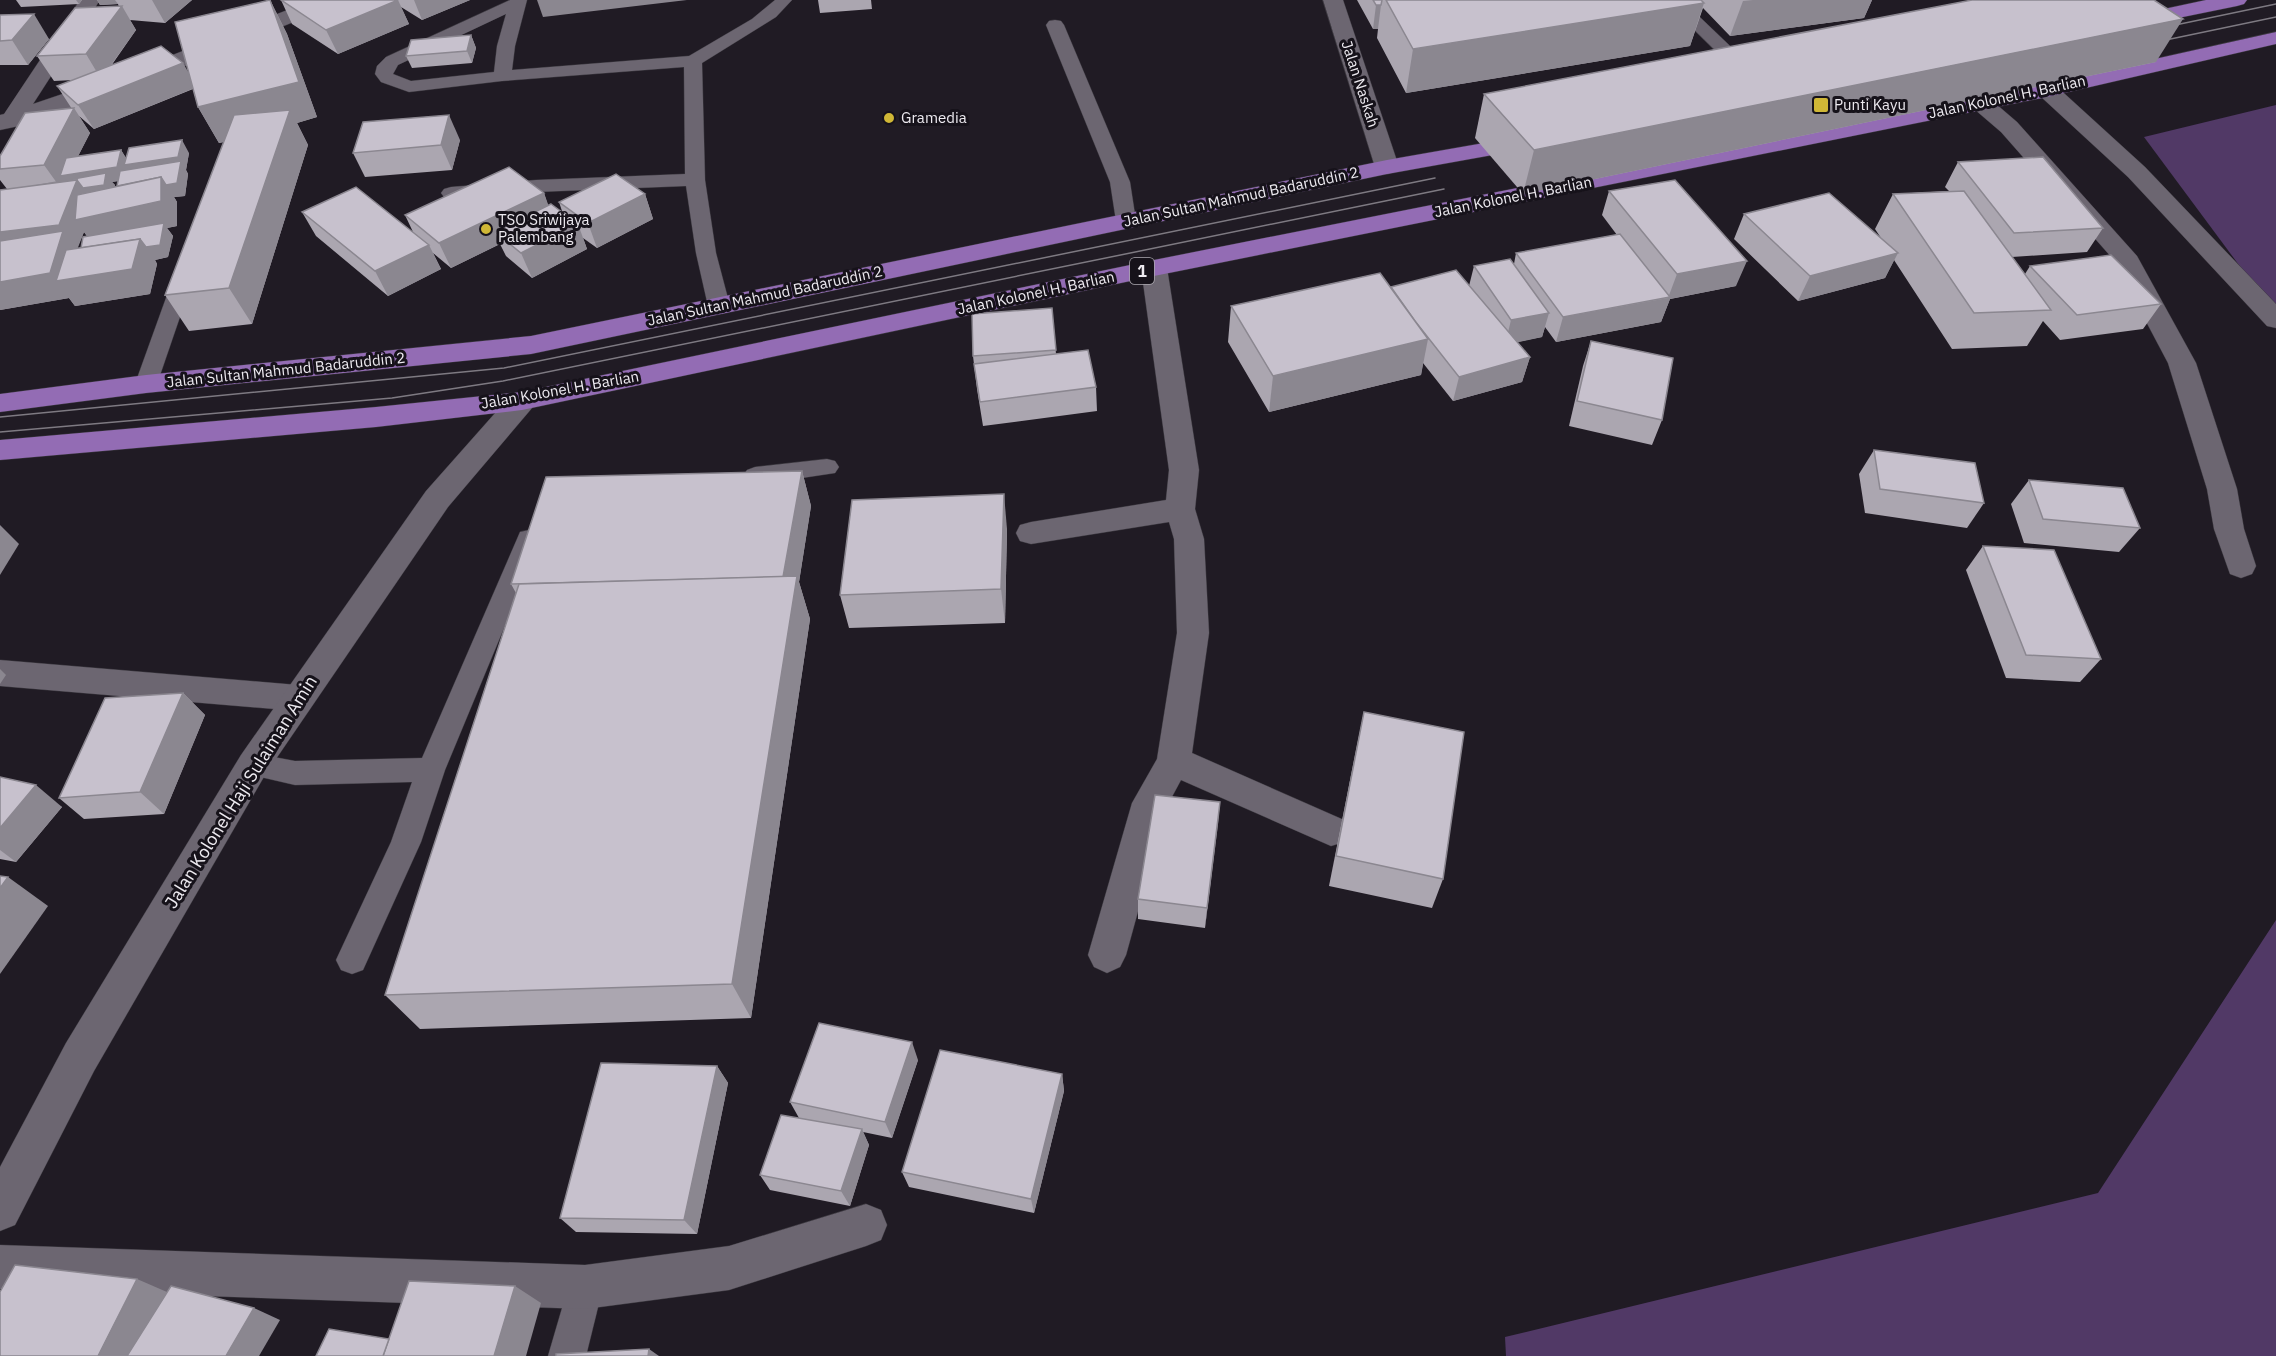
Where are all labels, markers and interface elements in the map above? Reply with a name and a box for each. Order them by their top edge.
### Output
street label: Jalan Naskah [1338,38,1383,130]
street label: Jalan Kolonel H. Barlian [1927,71,2087,122]
place label: Punti Kayu [1834,95,1906,114]
marker: Punti Kayu [1812,96,1830,114]
place label: Gramedia [901,108,967,127]
marker: Gramedia [882,111,896,125]
street label: Jalan Sultan Mahmud Badaruddin 2 [1122,162,1360,231]
street label: Jalan Kolonel H. Barlian [1433,172,1593,221]
place label: TSO Sriwijaya Palembang [498,210,590,246]
marker: TSO Sriwijaya Palembang [479,222,493,236]
road number: 1 [1130,258,1154,284]
street label: Jalan Sultan Mahmud Badaruddin 2 [646,261,884,330]
street label: Jalan Kolonel H. Barlian [956,267,1116,318]
street label: Jalan Sultan Mahmud Badaruddin 2 [166,348,406,391]
street label: Jalan Kolonel H. Barlian [479,366,640,413]
street label: Jalan Kolonel Haji Sulaiman Amin [159,671,322,912]

